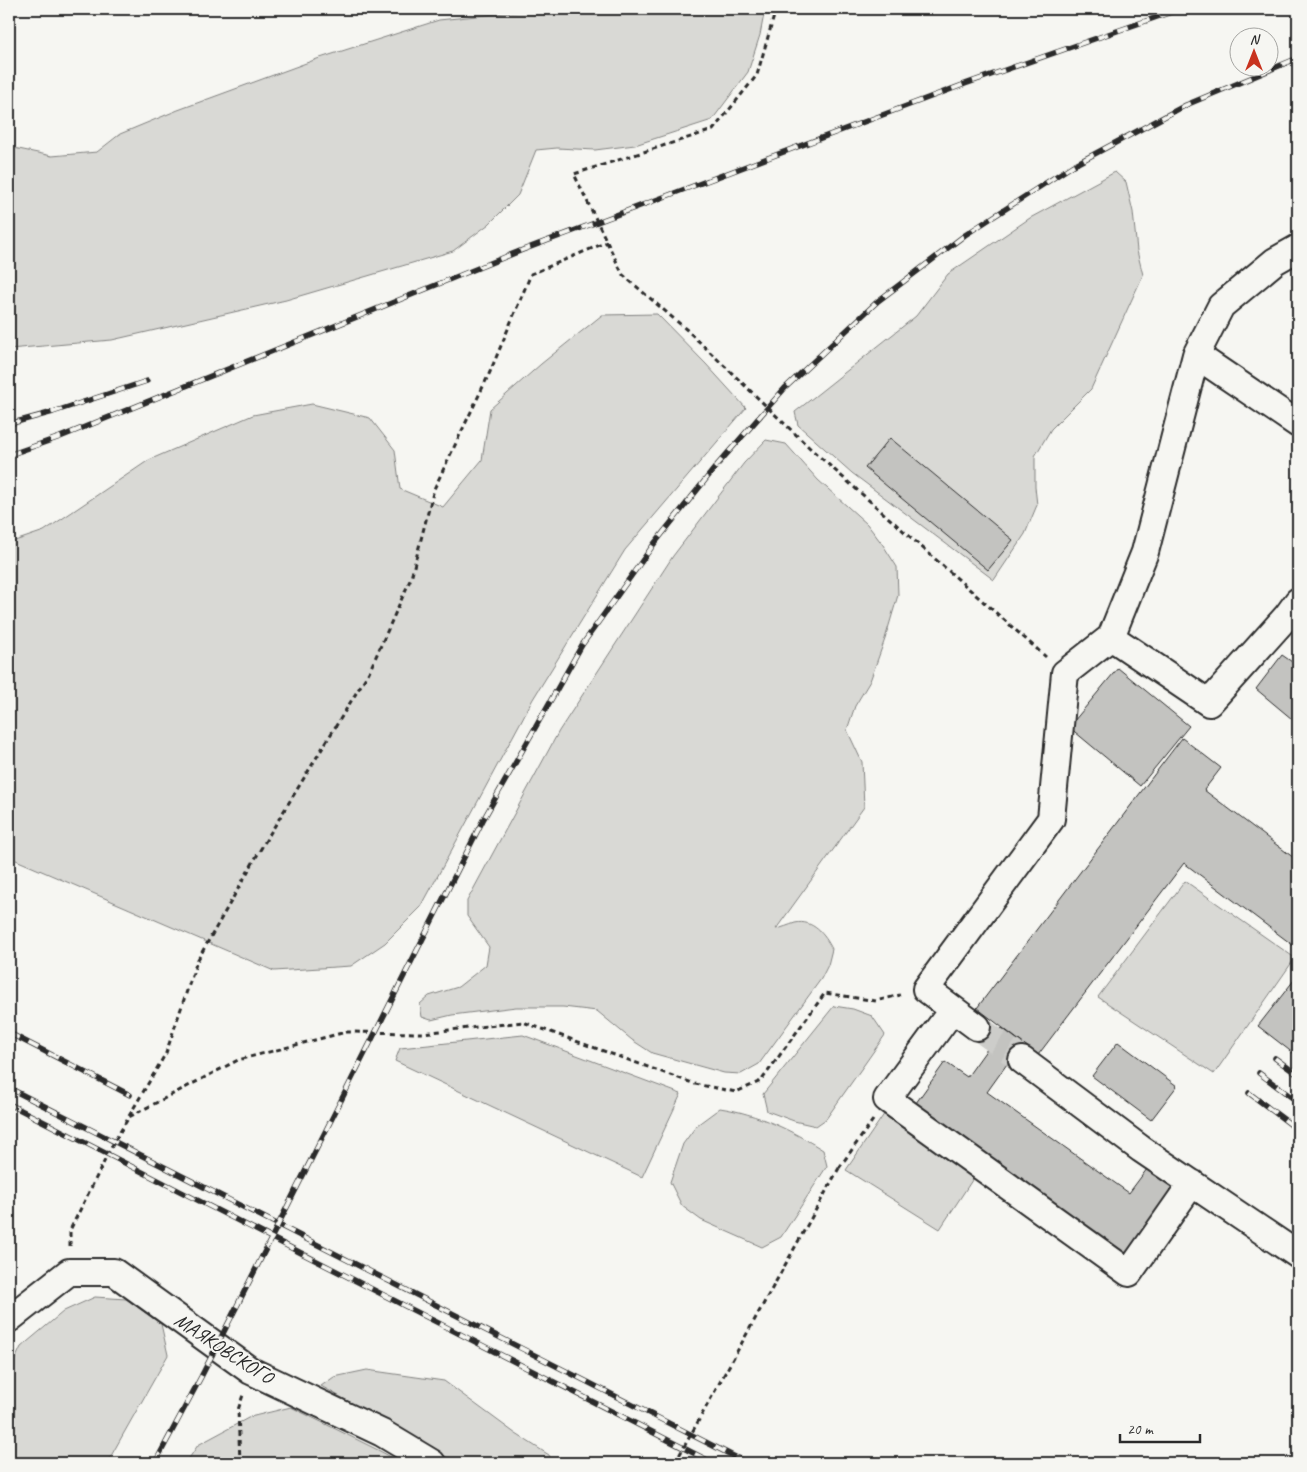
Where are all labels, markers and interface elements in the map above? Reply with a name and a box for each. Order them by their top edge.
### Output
north arrow [1230,28,1280,78]
text: N [1250,31,1261,48]
street label: МАЯКОВСКОГО [170,1307,280,1391]
scale bar [1120,1412,1200,1444]
text: 20 m [1127,1420,1154,1439]

